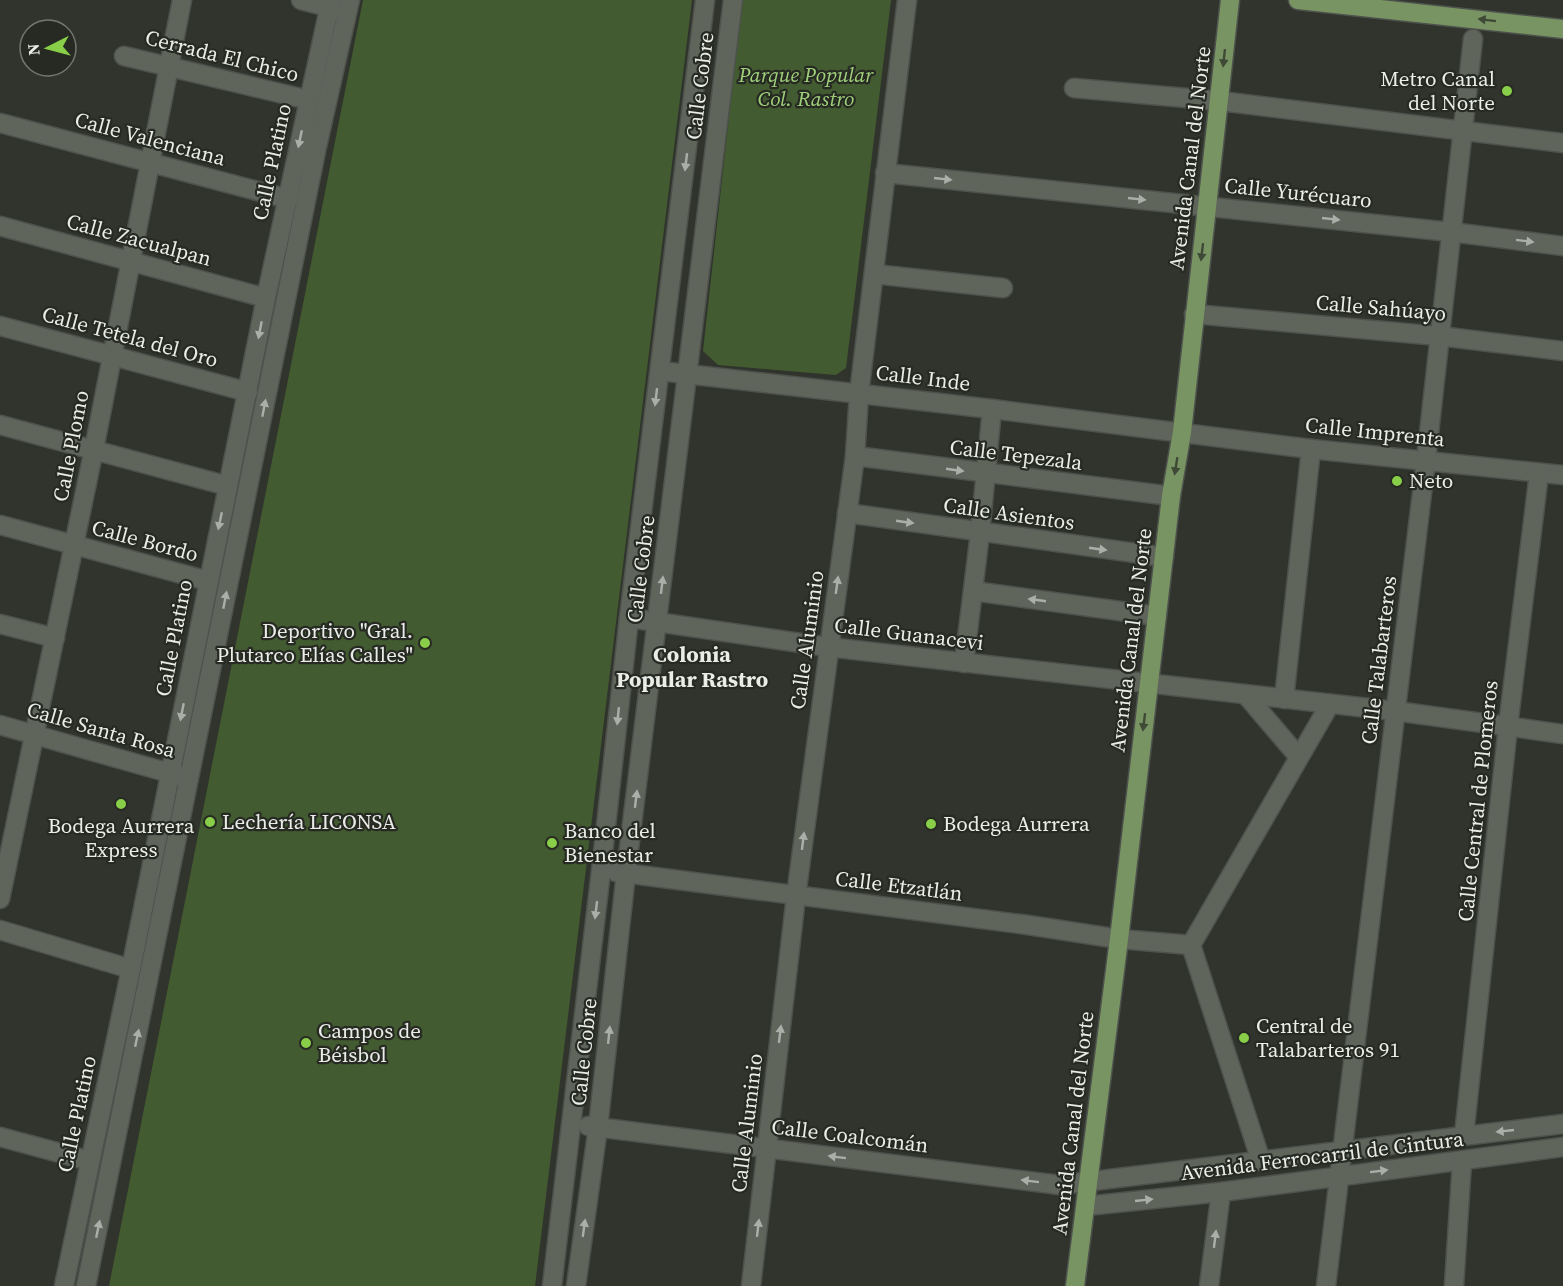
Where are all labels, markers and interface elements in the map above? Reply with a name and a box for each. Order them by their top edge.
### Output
one-way arrow [1477,15,1496,25]
north arrow [18,18,78,78]
street label: Cerrada El Chico [142,22,302,89]
street label: Calle Cobre [679,31,720,141]
text: N [21,42,45,57]
street label: Avenida Canal del Norte [1161,44,1218,272]
one-way arrow [1219,49,1229,68]
park label: Parque Popular Col. Rastro [737,60,874,113]
place label: Metro Canal del Norte [1380,64,1495,117]
marker: Metro Canal del Norte [1500,84,1514,98]
street label: Calle Platino [245,101,298,223]
street label: Calle Valenciana [72,104,229,173]
one-way arrow [295,130,305,148]
one-way arrow [681,153,691,172]
street label: Calle Yurécuaro [1223,170,1373,215]
one-way arrow [934,174,953,184]
one-way arrow [1128,194,1147,204]
street label: Calle Zacualpan [63,206,215,273]
one-way arrow [1321,214,1340,224]
one-way arrow [1515,236,1534,246]
one-way arrow [1197,242,1207,261]
street label: Calle Sahúayo [1315,287,1447,328]
street label: Calle Tetela del Oro [39,299,221,374]
one-way arrow [255,320,264,339]
street label: Calle Inde [874,357,972,398]
street label: Calle Plomo [46,388,95,504]
one-way arrow [652,388,661,407]
one-way arrow [260,399,269,418]
street label: Calle Imprenta [1304,410,1447,453]
street label: Calle Tepezala [948,432,1084,477]
one-way arrow [1171,457,1180,476]
one-way arrow [945,465,964,474]
place label: Neto [1409,466,1453,495]
marker: Neto [1390,474,1404,488]
street label: Calle Asientos [942,490,1077,537]
one-way arrow [215,511,225,530]
street label: Calle Bordo [89,512,201,569]
street label: Calle Cobre [620,514,661,624]
one-way arrow [896,517,915,526]
street label: Avenida Canal del Norte [1102,526,1159,754]
one-way arrow [1089,544,1108,553]
street label: Calle Aluminio [782,569,831,711]
street label: Calle Talabarteros [1354,574,1403,746]
one-way arrow [657,575,667,594]
one-way arrow [833,575,842,594]
street label: Calle Platino [148,577,199,699]
one-way arrow [221,590,230,609]
one-way arrow [1027,595,1046,604]
street label: Calle Guanacevi [833,610,985,657]
place label: Deportivo "Gral. Plutarco Elías Calles" [216,616,413,669]
marker: Deportivo "Gral. Plutarco Elías Calles" [418,636,432,650]
district label: Colonia Popular Rastro [616,639,768,694]
street label: Calle Central de Plomeros [1450,679,1505,923]
street label: Calle Santa Rosa [23,694,179,765]
one-way arrow [177,703,186,722]
one-way arrow [613,707,623,726]
one-way arrow [1139,713,1149,732]
one-way arrow [631,790,640,809]
marker: Bodega Aurrera Express [114,797,128,811]
place label: Lechería LICONSA [222,807,396,836]
place label: Bodega Aurrera [943,809,1090,838]
place label: Bodega Aurrera Express [48,811,195,864]
marker: Lechería LICONSA [203,815,217,829]
place label: Banco del Bienestar [564,816,656,869]
marker: Bodega Aurrera [924,817,938,831]
one-way arrow [799,831,808,850]
marker: Banco del Bienestar [545,836,559,850]
street label: Calle Etzatlán [834,863,965,908]
one-way arrow [591,900,601,919]
street label: Calle Cobre [563,997,604,1107]
street label: Avenida Canal del Norte [1044,1009,1101,1237]
place label: Central de Talabarteros 91 [1256,1011,1400,1064]
place label: Campos de Béisbol [318,1016,421,1069]
one-way arrow [604,1025,613,1044]
one-way arrow [775,1025,785,1044]
one-way arrow [133,1028,142,1047]
marker: Central de Talabarteros 91 [1237,1031,1251,1045]
marker: Campos de Béisbol [299,1036,313,1050]
street label: Calle Aluminio [724,1052,769,1194]
street label: Calle Platino [50,1053,103,1175]
street label: Calle Coalcomán [770,1111,930,1160]
street label: Avenida Ferrocarril de Cintura [1179,1124,1465,1187]
one-way arrow [1495,1126,1514,1135]
one-way arrow [827,1152,846,1162]
one-way arrow [1370,1166,1389,1176]
one-way arrow [1021,1176,1040,1186]
one-way arrow [1134,1195,1153,1205]
one-way arrow [580,1218,589,1237]
one-way arrow [753,1218,763,1237]
one-way arrow [94,1219,103,1238]
one-way arrow [1211,1229,1220,1248]

